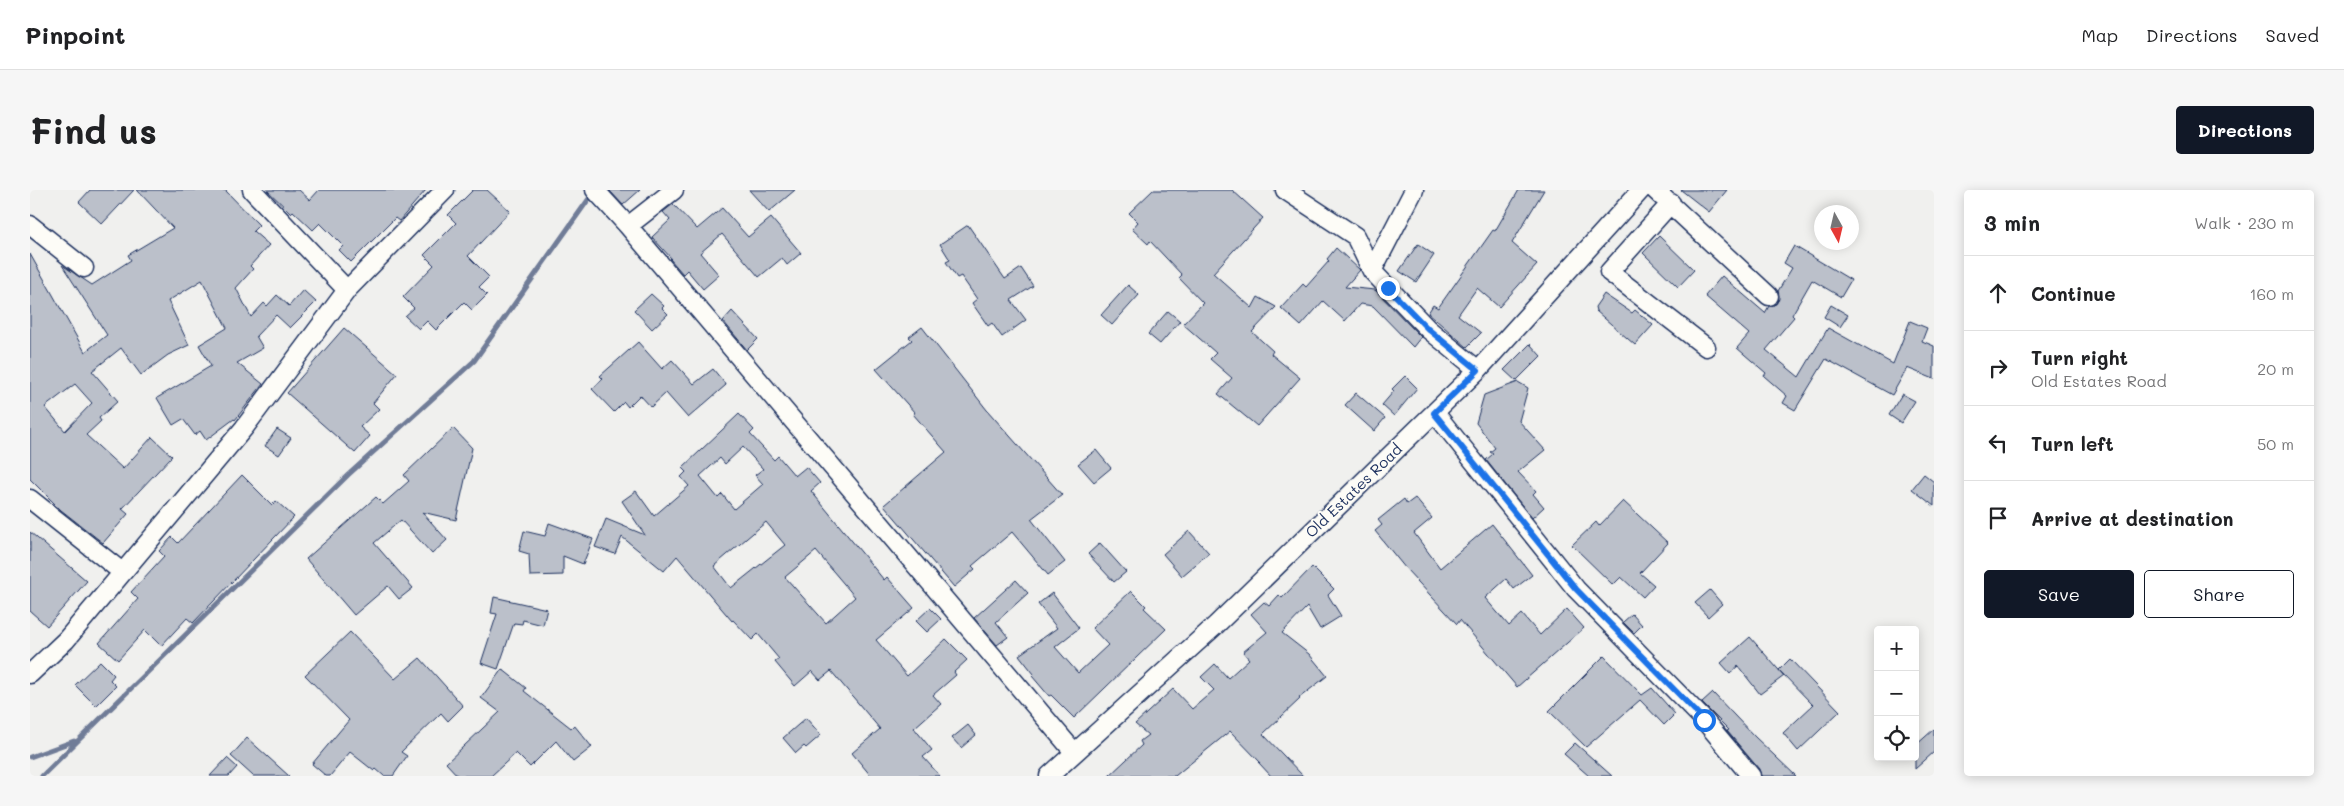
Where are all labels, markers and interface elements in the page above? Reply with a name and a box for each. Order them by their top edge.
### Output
text: Pinpoint [25,19,126,50]
text: Map [2081,23,2118,47]
text: Directions [2146,23,2238,47]
text: Saved [2266,23,2319,47]
button: Directions [2176,106,2314,154]
text: Find us [30,107,157,153]
north arrow [1814,205,1859,250]
text: 3 min [1984,209,2040,236]
text: Walk · 230 m [2194,212,2294,233]
route end [1377,277,1400,300]
icon: ahead [1984,279,2012,307]
text: Continue [2031,281,2116,306]
text: 160 m [2249,283,2294,304]
text: Turn right [2031,345,2128,370]
icon: right [1984,354,2012,382]
text: 20 m [2257,358,2294,379]
text: Old Estates Road [2031,370,2167,391]
icon: left [1984,429,2012,457]
text: Turn left [2031,431,2114,456]
text: 50 m [2257,433,2294,454]
street label: Old Estates Road [1301,439,1406,542]
icon: arrive [1984,504,2012,532]
text: Arrive at destination [2031,506,2234,531]
button: Save [1984,570,2134,618]
button: Share [2144,570,2294,618]
map controls [1874,626,1919,761]
button: + [1874,626,1919,671]
button: − [1874,671,1919,716]
route start [1693,709,1716,732]
button: locate [1874,716,1919,761]

